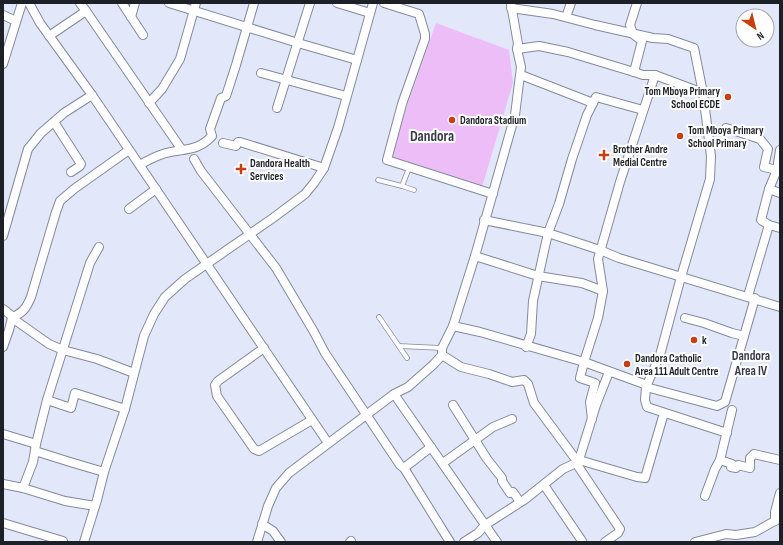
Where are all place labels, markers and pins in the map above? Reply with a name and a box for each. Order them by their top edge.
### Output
place label: Tom Mboya Primary School ECDE [645,85,720,111]
marker: Tom Mboya Primary School ECDE [723,92,733,102]
place label: Dandora Stadium [460,114,526,127]
marker: Dandora Stadium [447,115,457,125]
place label: Tom Mboya Primary School Primary [688,124,764,150]
marker: Tom Mboya Primary School Primary [675,131,685,141]
place label: Brother Andre Medial Centre [613,143,668,169]
marker: Brother Andre Medial Centre [598,149,610,161]
place label: Dandora Health Services [250,157,310,183]
marker: Dandora Health Services [235,163,247,175]
place label: k [702,334,707,347]
marker: k [689,335,699,345]
place label: Dandora Catholic Area 111 Adult Centre [634,352,719,378]
marker: Dandora Catholic Area 111 Adult Centre [622,359,632,369]

